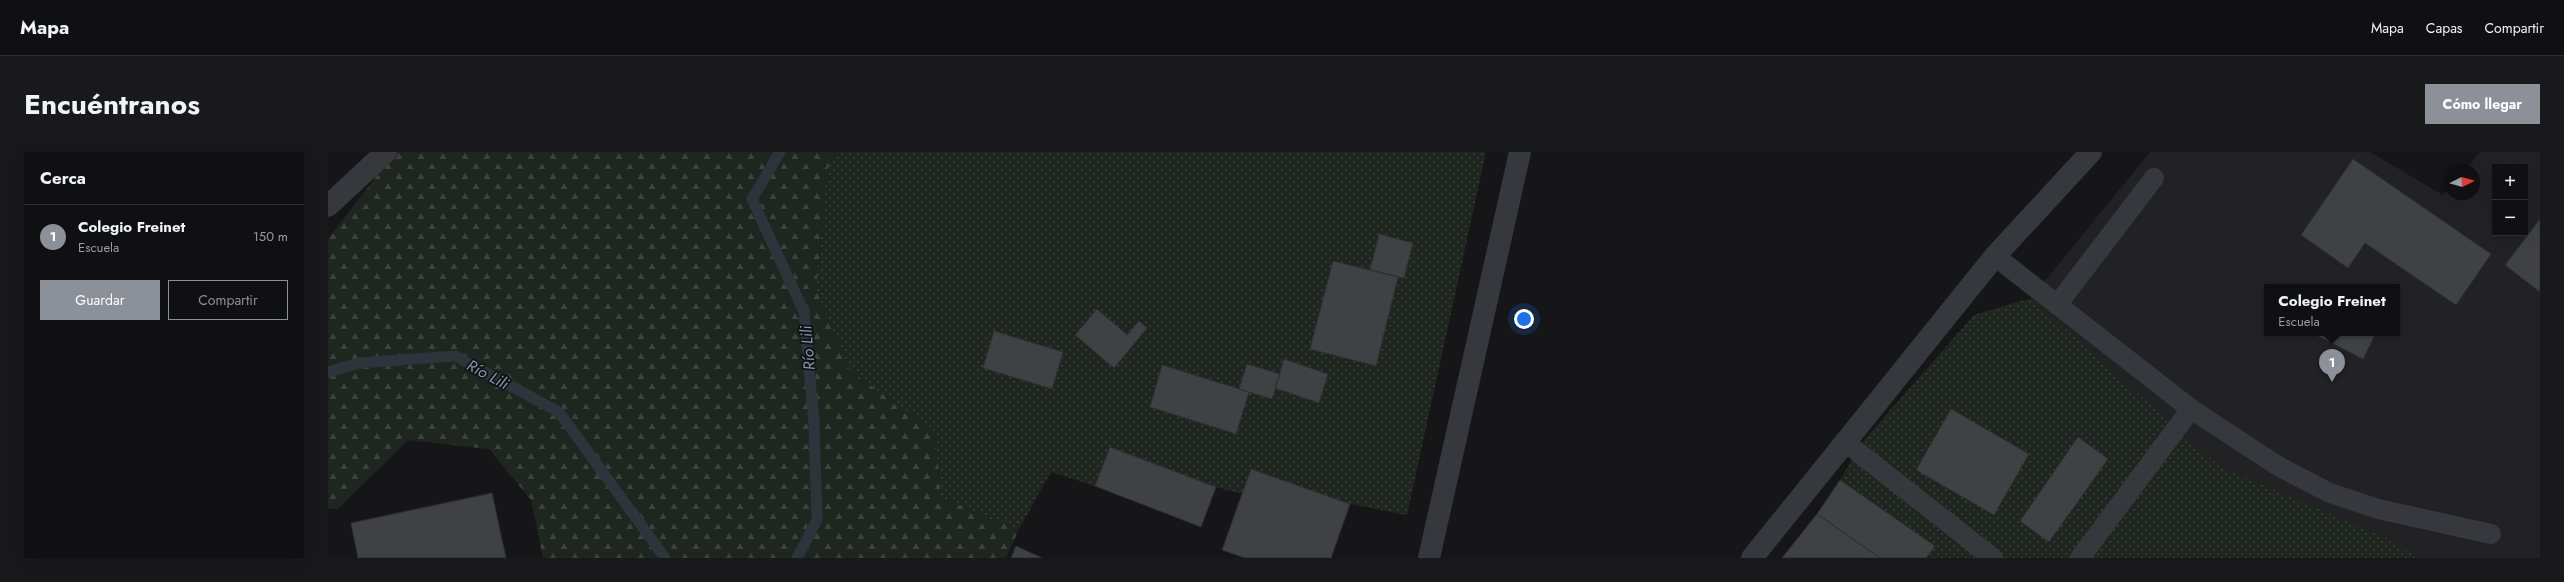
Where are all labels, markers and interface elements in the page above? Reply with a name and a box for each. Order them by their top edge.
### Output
text: Mapa [20,14,69,41]
text: Mapa [2371,18,2404,38]
text: Capas [2426,18,2463,38]
text: Compartir [2485,18,2544,38]
text: Encuéntranos [24,84,200,125]
button: Cómo llegar [2425,84,2540,124]
north arrow [2444,164,2480,200]
map controls [2492,164,2528,236]
button: + [2492,164,2528,200]
text: Cerca [40,166,86,190]
button: − [2492,200,2528,236]
text: Colegio Freinet [78,216,185,238]
text: 1 [50,227,56,246]
text: 150 m [253,227,288,246]
text: Escuela [78,238,119,257]
button: Guardar [40,280,160,320]
button: Compartir [168,280,288,320]
popup [2264,284,2400,336]
text: Colegio Freinet [2278,290,2386,312]
your location [1514,309,1534,329]
text: Escuela [2278,312,2320,331]
water label: Río Lili [794,324,821,371]
pin: 1 [2319,349,2345,382]
water label: Río Lili [463,354,514,396]

